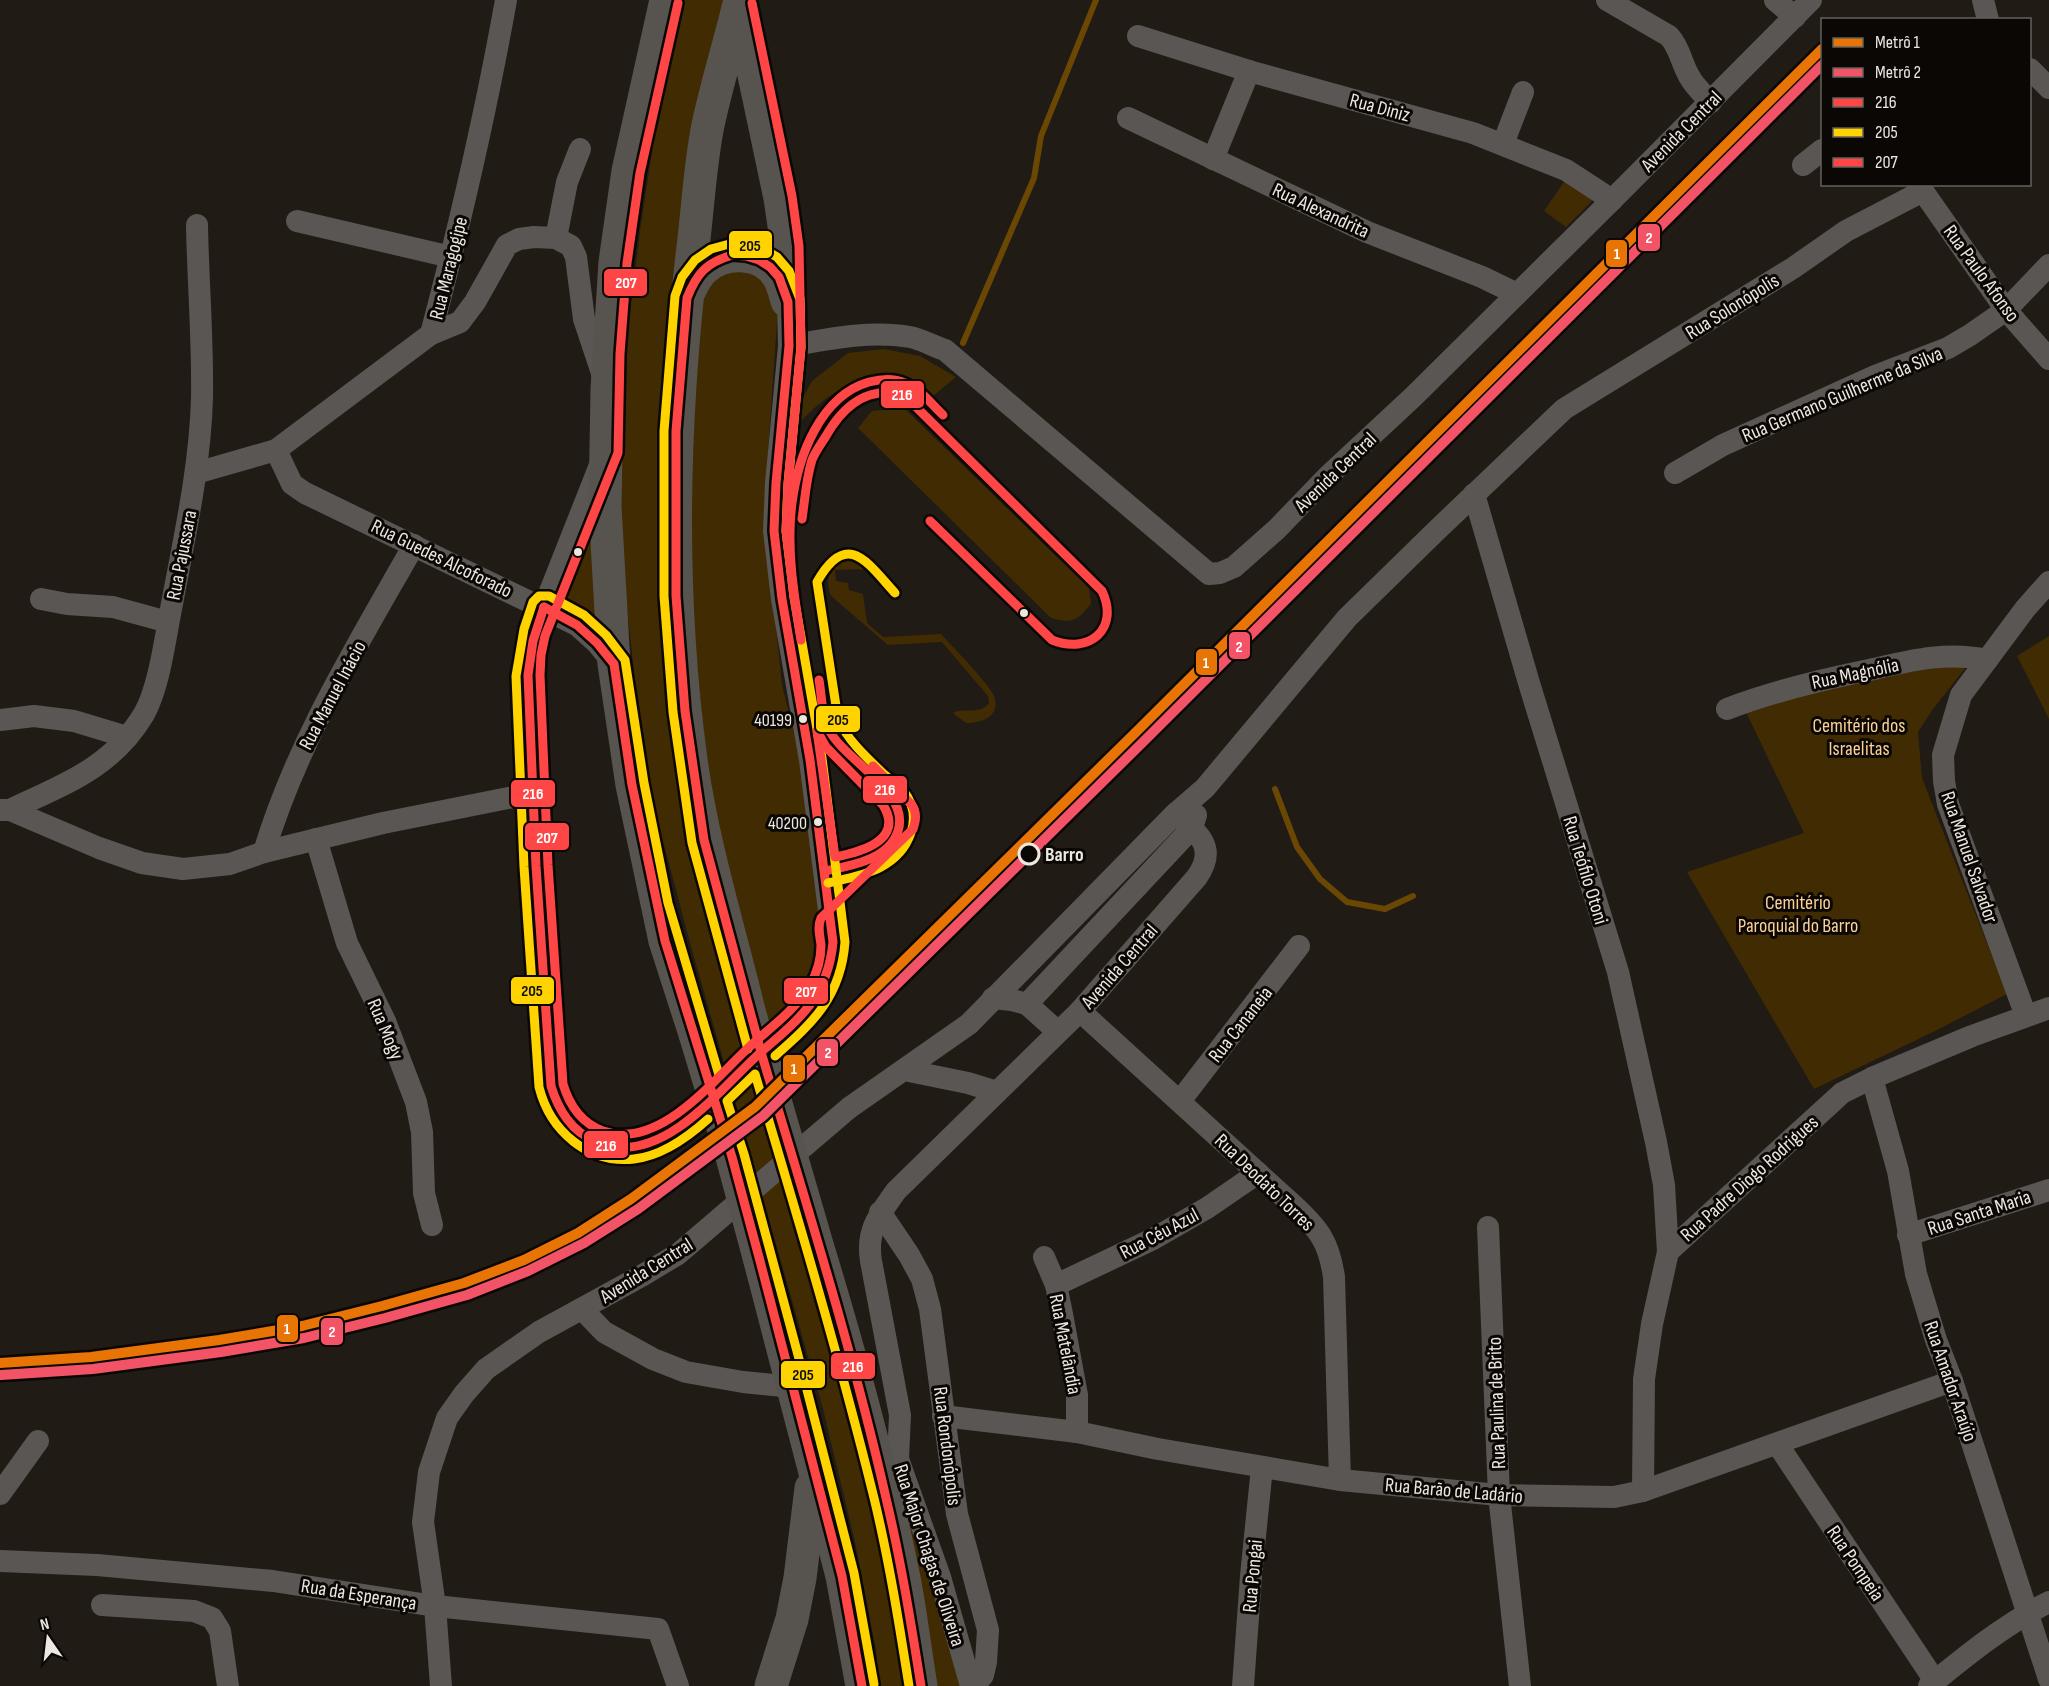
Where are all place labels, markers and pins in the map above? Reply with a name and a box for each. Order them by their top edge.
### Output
unlabelled marker [572,546,584,558]
unlabelled marker [1018,607,1030,619]
place label: 40199 [754,710,792,731]
marker: 40199 [797,713,809,725]
place label: 40200 [768,813,807,834]
marker: 40200 [812,816,824,828]
marker: Barro [1018,843,1040,865]
place label: Barro [1045,843,1084,867]

